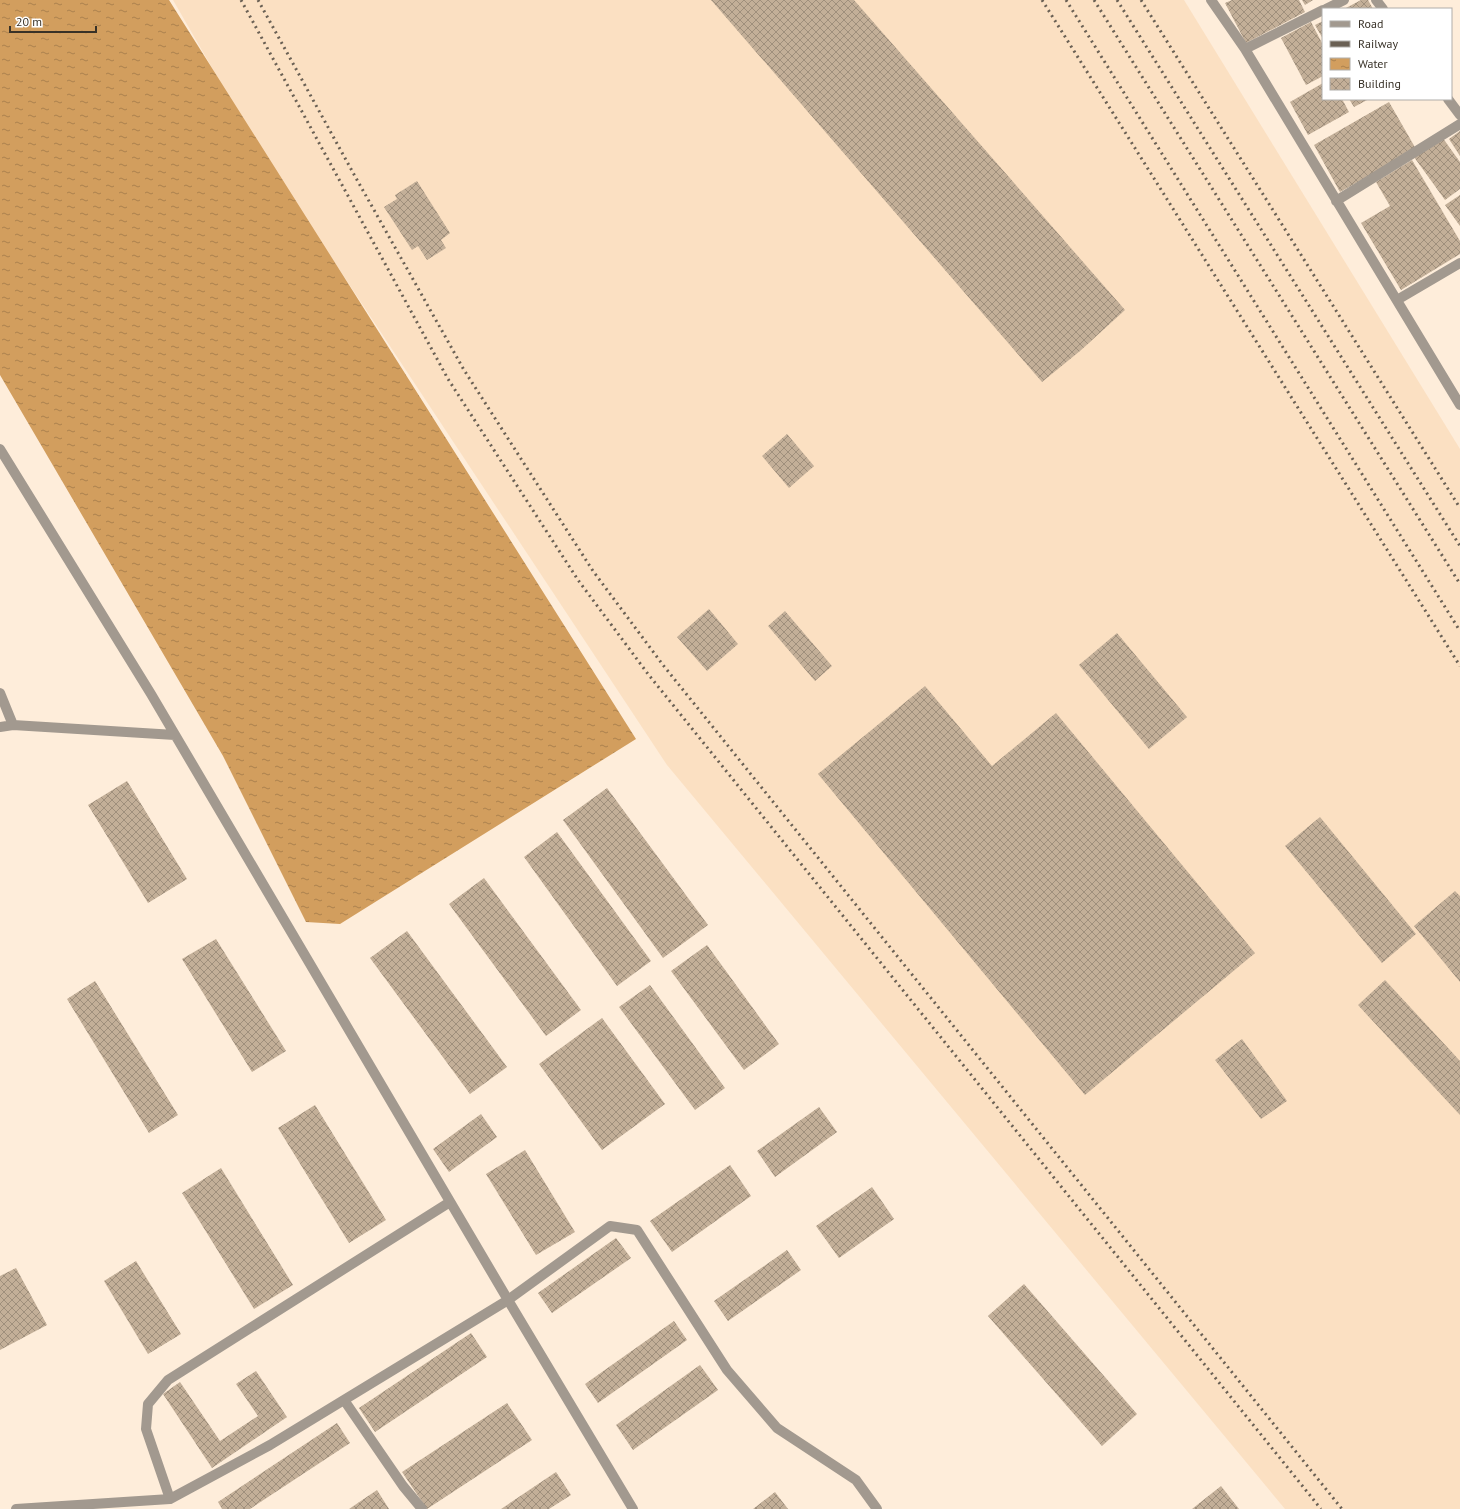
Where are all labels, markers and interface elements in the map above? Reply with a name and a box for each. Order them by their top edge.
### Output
scale bar [10,8,96,34]
legend [1322,8,1452,100]
text: 20 m [16,14,42,29]
text: Road [1358,16,1383,31]
text: Railway [1358,36,1398,51]
text: Water [1358,56,1388,71]
text: Building [1358,76,1401,91]

